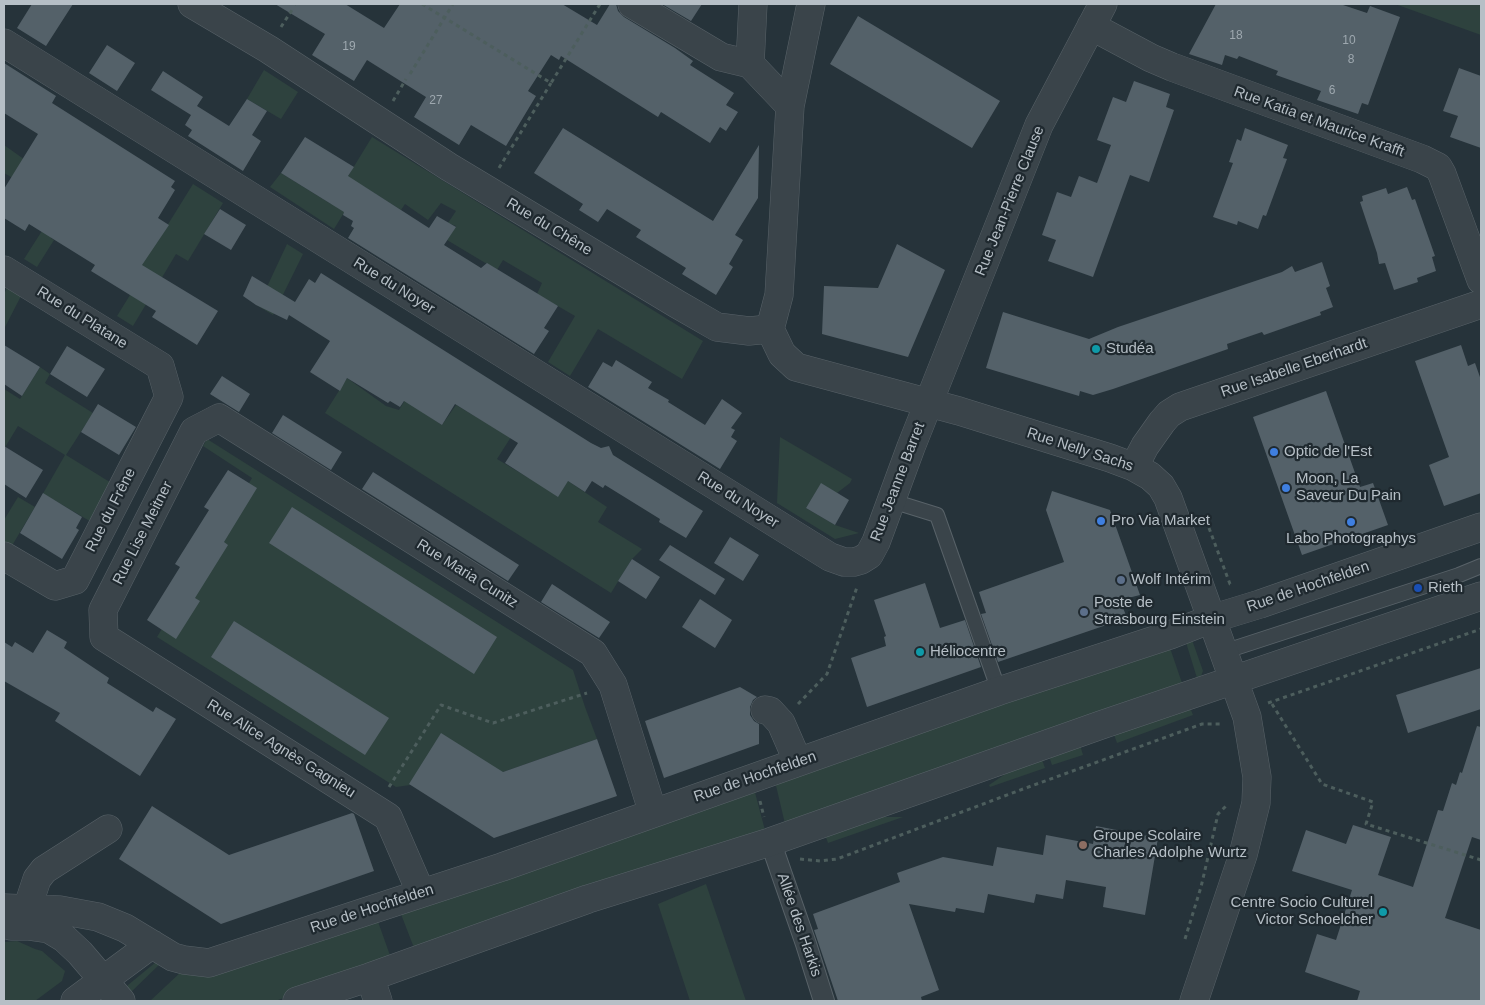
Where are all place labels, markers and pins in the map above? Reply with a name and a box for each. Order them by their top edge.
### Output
place label: Studéa [1106,340,1154,358]
marker: Studéa [1090,343,1102,355]
place label: Optic de l'Est [1284,443,1372,461]
marker: Optic de l'Est [1268,446,1280,458]
place label: Moon, La Saveur Du Pain [1296,470,1401,505]
marker: Moon, La Saveur Du Pain [1280,482,1292,494]
place label: Pro Via Market [1111,512,1210,530]
marker: Pro Via Market [1095,515,1107,527]
marker: Labo Photographys [1345,516,1357,528]
place label: Labo Photographys [1286,530,1416,548]
place label: Wolf Intérim [1131,571,1211,589]
marker: Wolf Intérim [1115,574,1127,586]
place label: Rieth [1428,579,1463,597]
marker: Rieth [1412,582,1424,594]
place label: Poste de Strasbourg Einstein [1094,594,1225,629]
marker: Poste de Strasbourg Einstein [1078,606,1090,618]
place label: Héliocentre [930,643,1006,661]
marker: Héliocentre [914,646,926,658]
place label: Groupe Scolaire Charles Adolphe Wurtz [1093,827,1247,862]
marker: Groupe Scolaire Charles Adolphe Wurtz [1077,839,1089,851]
place label: Centre Socio Culturel Victor Schoelcher [1230,894,1373,929]
marker: Centre Socio Culturel Victor Schoelcher [1377,906,1389,918]

